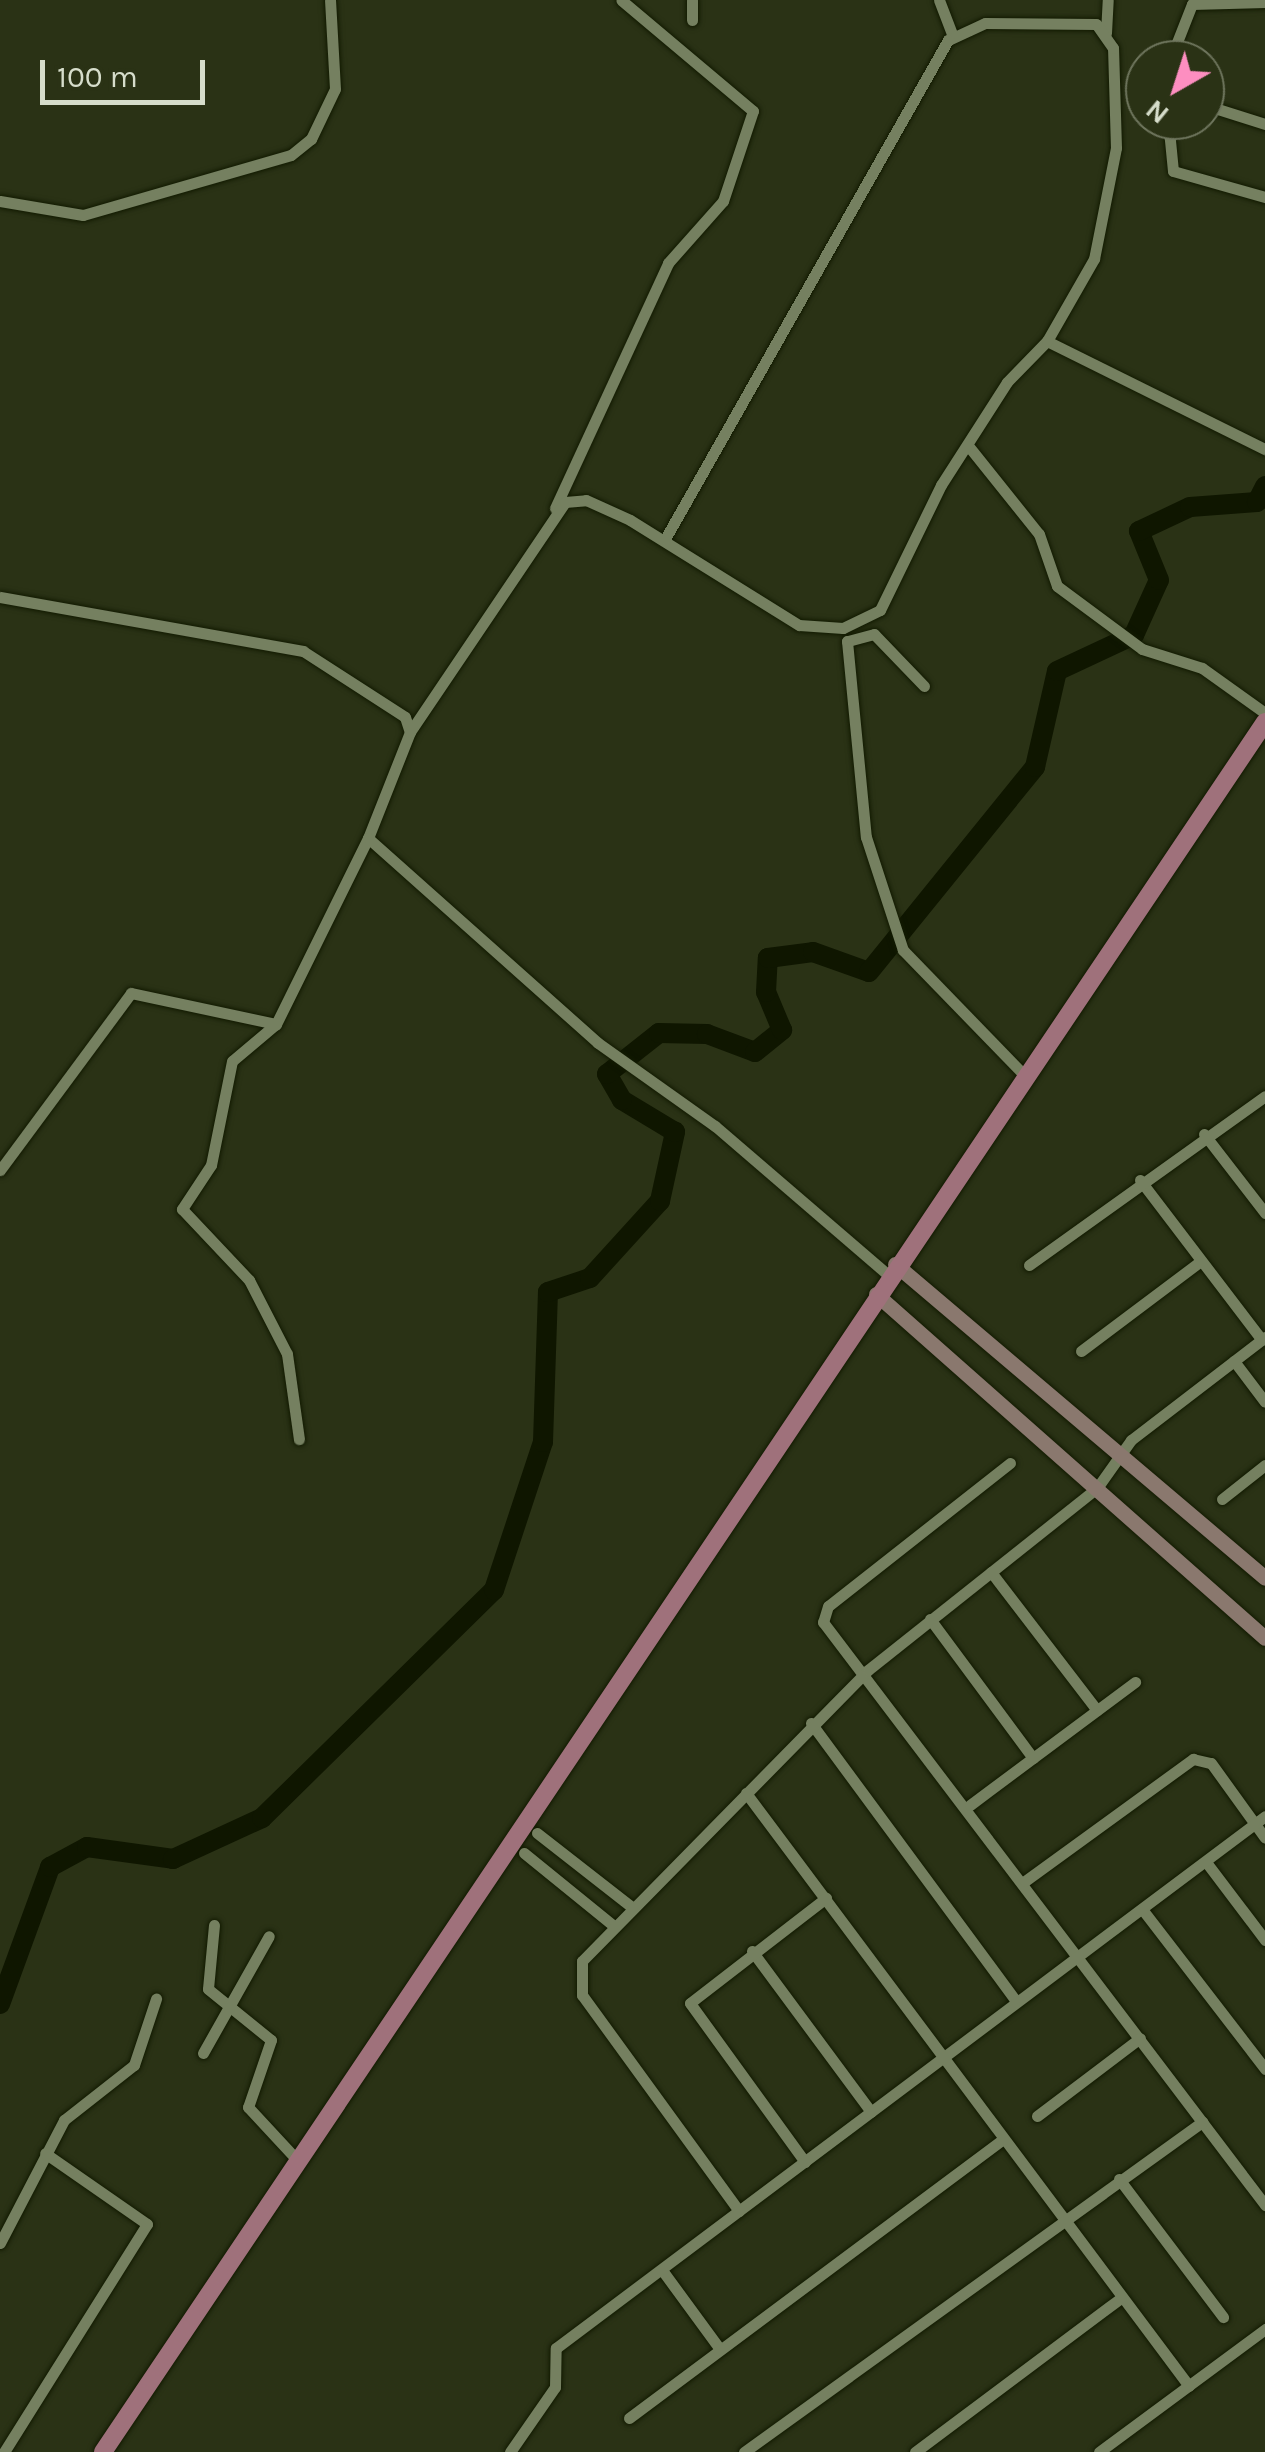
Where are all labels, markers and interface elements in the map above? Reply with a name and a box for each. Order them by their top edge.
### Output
scale bar [45,40,210,102]
north arrow [1125,40,1225,140]
text: 100 m [57,59,138,95]
text: N [1139,93,1175,131]

